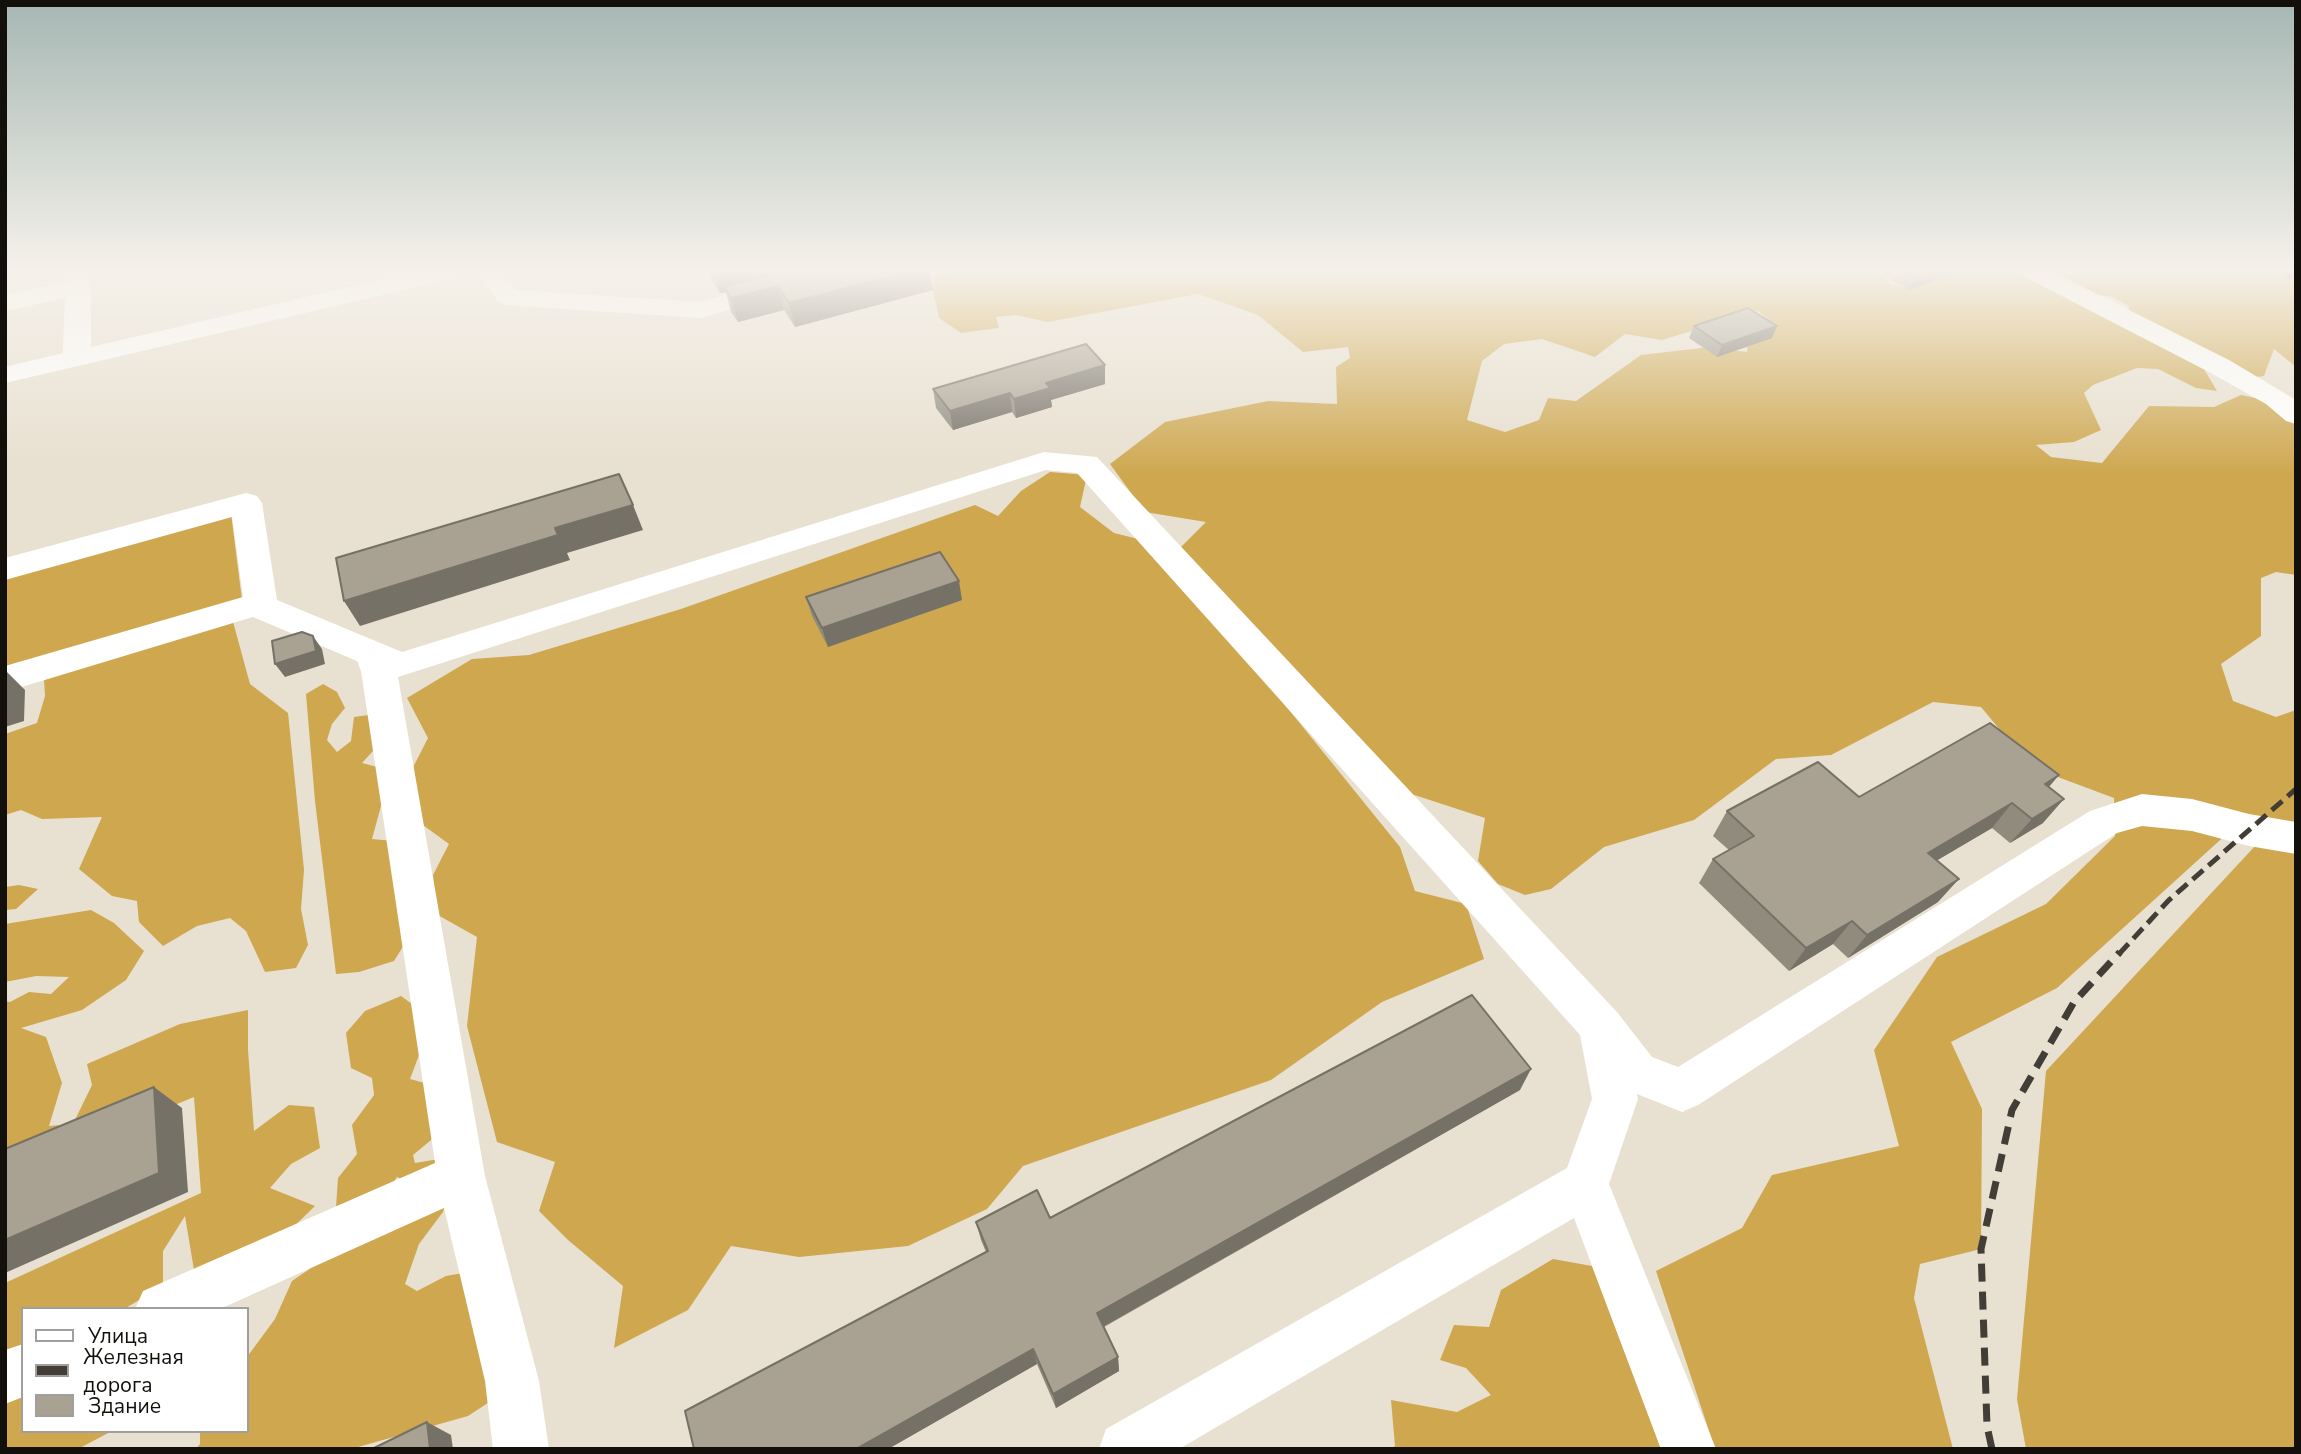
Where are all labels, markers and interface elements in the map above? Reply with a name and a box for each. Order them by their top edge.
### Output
legend [21,1307,248,1433]
text: Улица [88,1322,148,1350]
text: Железная дорога [83,1343,184,1399]
text: Здание [88,1392,161,1420]

